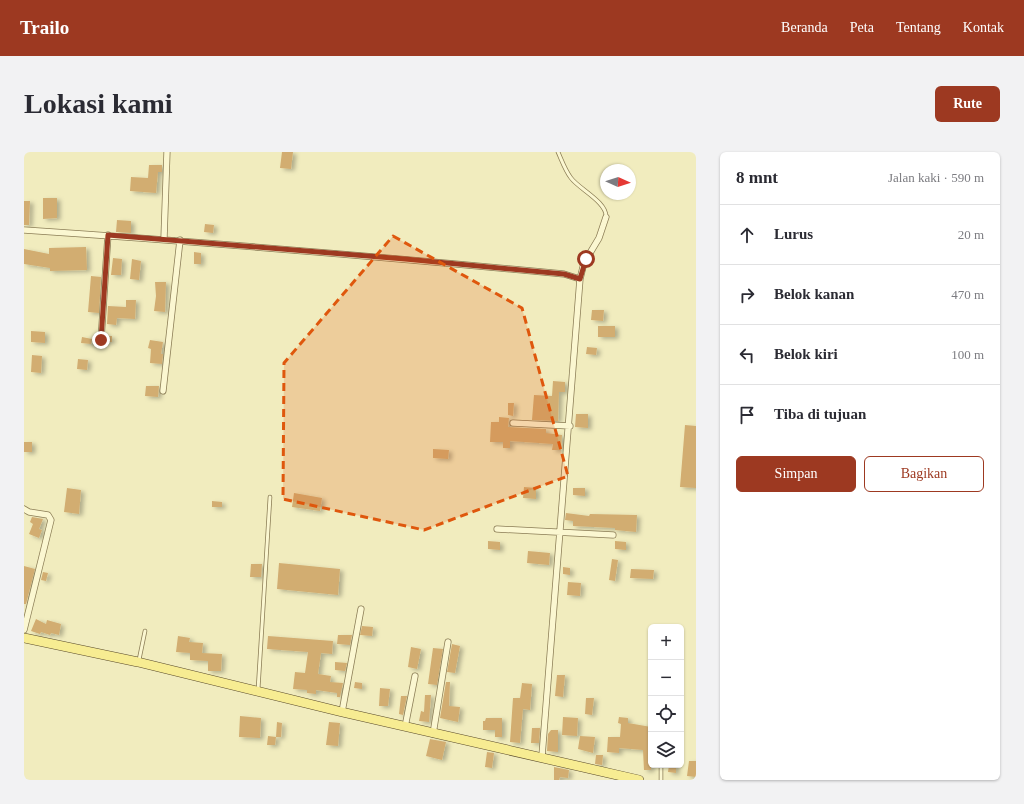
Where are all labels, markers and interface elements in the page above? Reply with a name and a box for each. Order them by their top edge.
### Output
text: Trailo [20,17,69,38]
text: Beranda [781,20,828,35]
text: Peta [850,20,874,35]
text: Tentang [896,20,941,35]
text: Kontak [963,20,1004,35]
button: Rute [935,86,1000,122]
text: Lokasi kami [24,88,173,119]
north arrow [600,164,636,200]
text: 8 mnt [736,168,778,187]
text: Jalan kaki · 590 m [888,170,984,185]
icon: ahead [736,224,758,246]
text: Lurus [774,226,813,242]
text: 20 m [958,227,984,242]
route start [577,250,595,268]
icon: right [736,284,758,306]
text: Belok kanan [774,286,854,302]
text: 470 m [951,287,984,302]
route end [92,331,110,349]
icon: left [736,344,758,366]
text: Belok kiri [774,346,838,362]
text: 100 m [951,347,984,362]
icon: arrive [736,404,758,426]
text: Tiba di tujuan [774,406,866,422]
button: Simpan [736,456,856,492]
button: Bagikan [864,456,984,492]
map controls [648,624,684,768]
button: + [648,624,684,660]
button: − [648,660,684,696]
button: locate [648,696,684,732]
button: layers [648,732,684,768]

